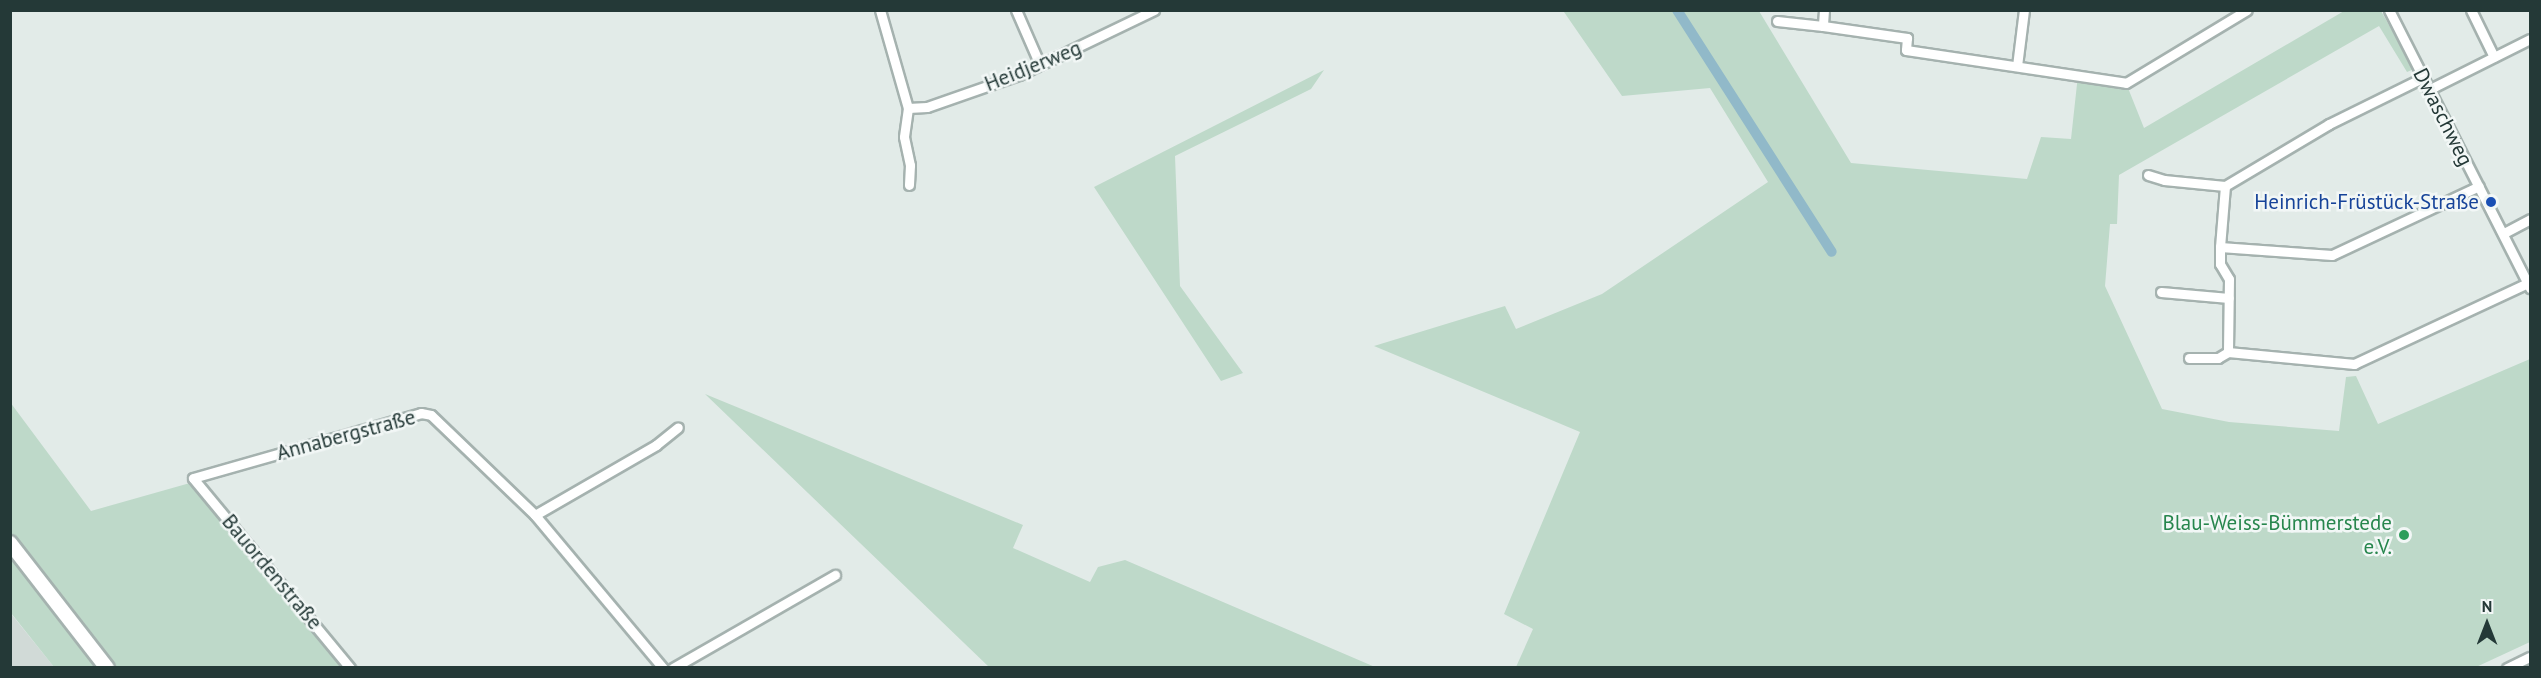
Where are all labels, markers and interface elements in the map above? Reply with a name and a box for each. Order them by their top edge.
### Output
street label: Heidjerweg [981,35,1085,97]
street label: Dwaschweg [2408,64,2478,170]
place label: Heinrich-Früstück-Straße [2254,189,2479,215]
marker: Heinrich-Früstück-Straße [2484,195,2498,209]
street label: Annabergstraße [274,404,418,466]
street label: Bauordenstraße [217,509,327,635]
place label: Blau-Weiss-Bümmerstede e.V. [2162,510,2392,560]
marker: Blau-Weiss-Bümmerstede e.V. [2397,528,2411,542]
north arrow [2457,594,2517,654]
text: N [2482,596,2492,616]

